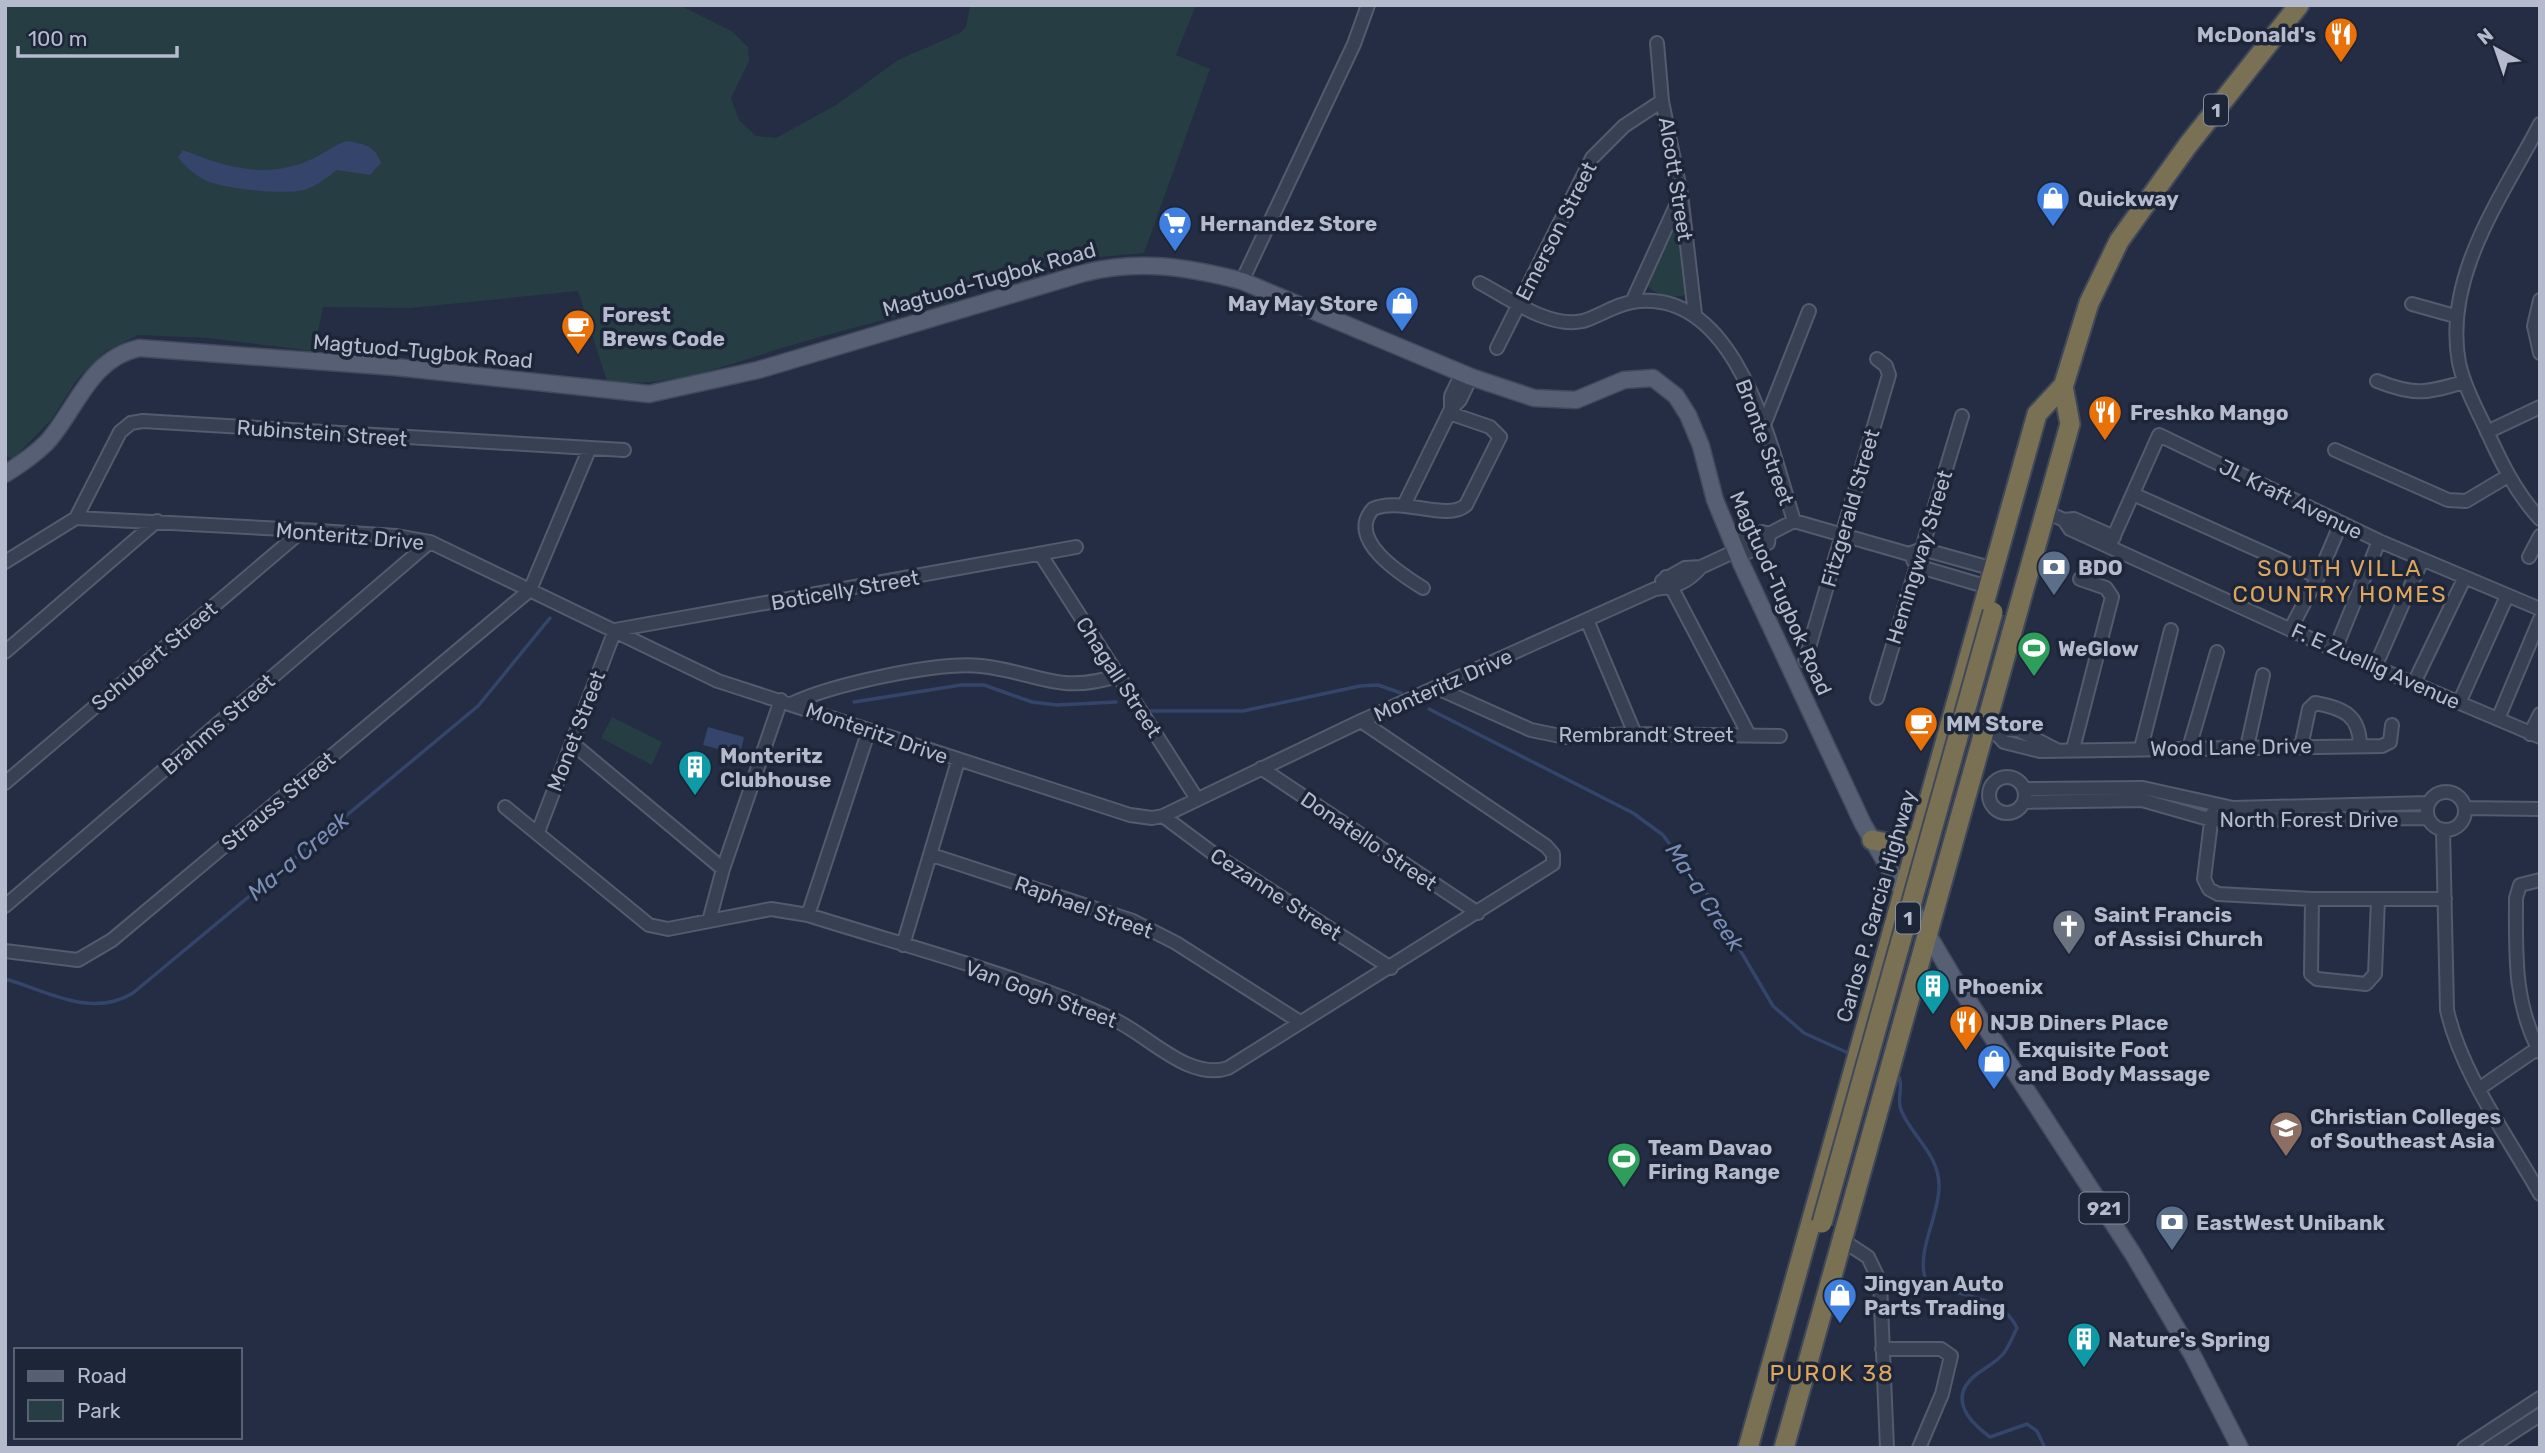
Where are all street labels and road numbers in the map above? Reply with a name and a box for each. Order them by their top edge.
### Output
road number: 1 [2204,94,2228,125]
street label: Alcott Street [1654,115,1698,243]
street label: Emerson Street [1510,157,1602,305]
street label: Magtuod-Tugbok Road [879,237,1099,321]
street label: Magtuod-Tugbok Road [312,329,534,373]
street label: Bronte Street [1731,376,1799,508]
street label: Rubinstein Street [236,415,408,451]
street label: Fitzgerald Street [1815,426,1885,590]
street label: JL Kraft Avenue [2215,454,2367,544]
street label: Hemingway Street [1881,467,1957,647]
street label: Magtuod-Tugbok Road [1725,487,1837,699]
street label: Monteritz Drive [275,517,425,555]
street label: Boticelly Street [769,565,921,615]
street label: Schubert Street [86,596,222,716]
street label: Chagall Street [1071,612,1167,742]
street label: F. E Zuellig Avenue [2288,618,2464,714]
street label: Monteritz Drive [1370,643,1516,727]
street label: Monet Street [542,667,610,795]
street label: Brahms Street [156,668,280,780]
street label: Monteritz Drive [803,697,951,769]
street label: Rembrandt Street [1558,722,1734,747]
street label: Wood Lane Drive [2150,733,2312,761]
street label: Strauss Street [216,746,340,856]
street label: Donatello Street [1296,786,1442,896]
street label: Carlos P. Garcia Highway [1831,786,1921,1025]
street label: North Forest Drive [2220,807,2398,832]
street label: Cezanne Street [1206,842,1346,946]
street label: Raphael Street [1012,870,1156,944]
road number: 1 [1896,902,1920,934]
street label: Van Gogh Street [962,955,1120,1033]
road number: 921 [2080,1192,2128,1224]

